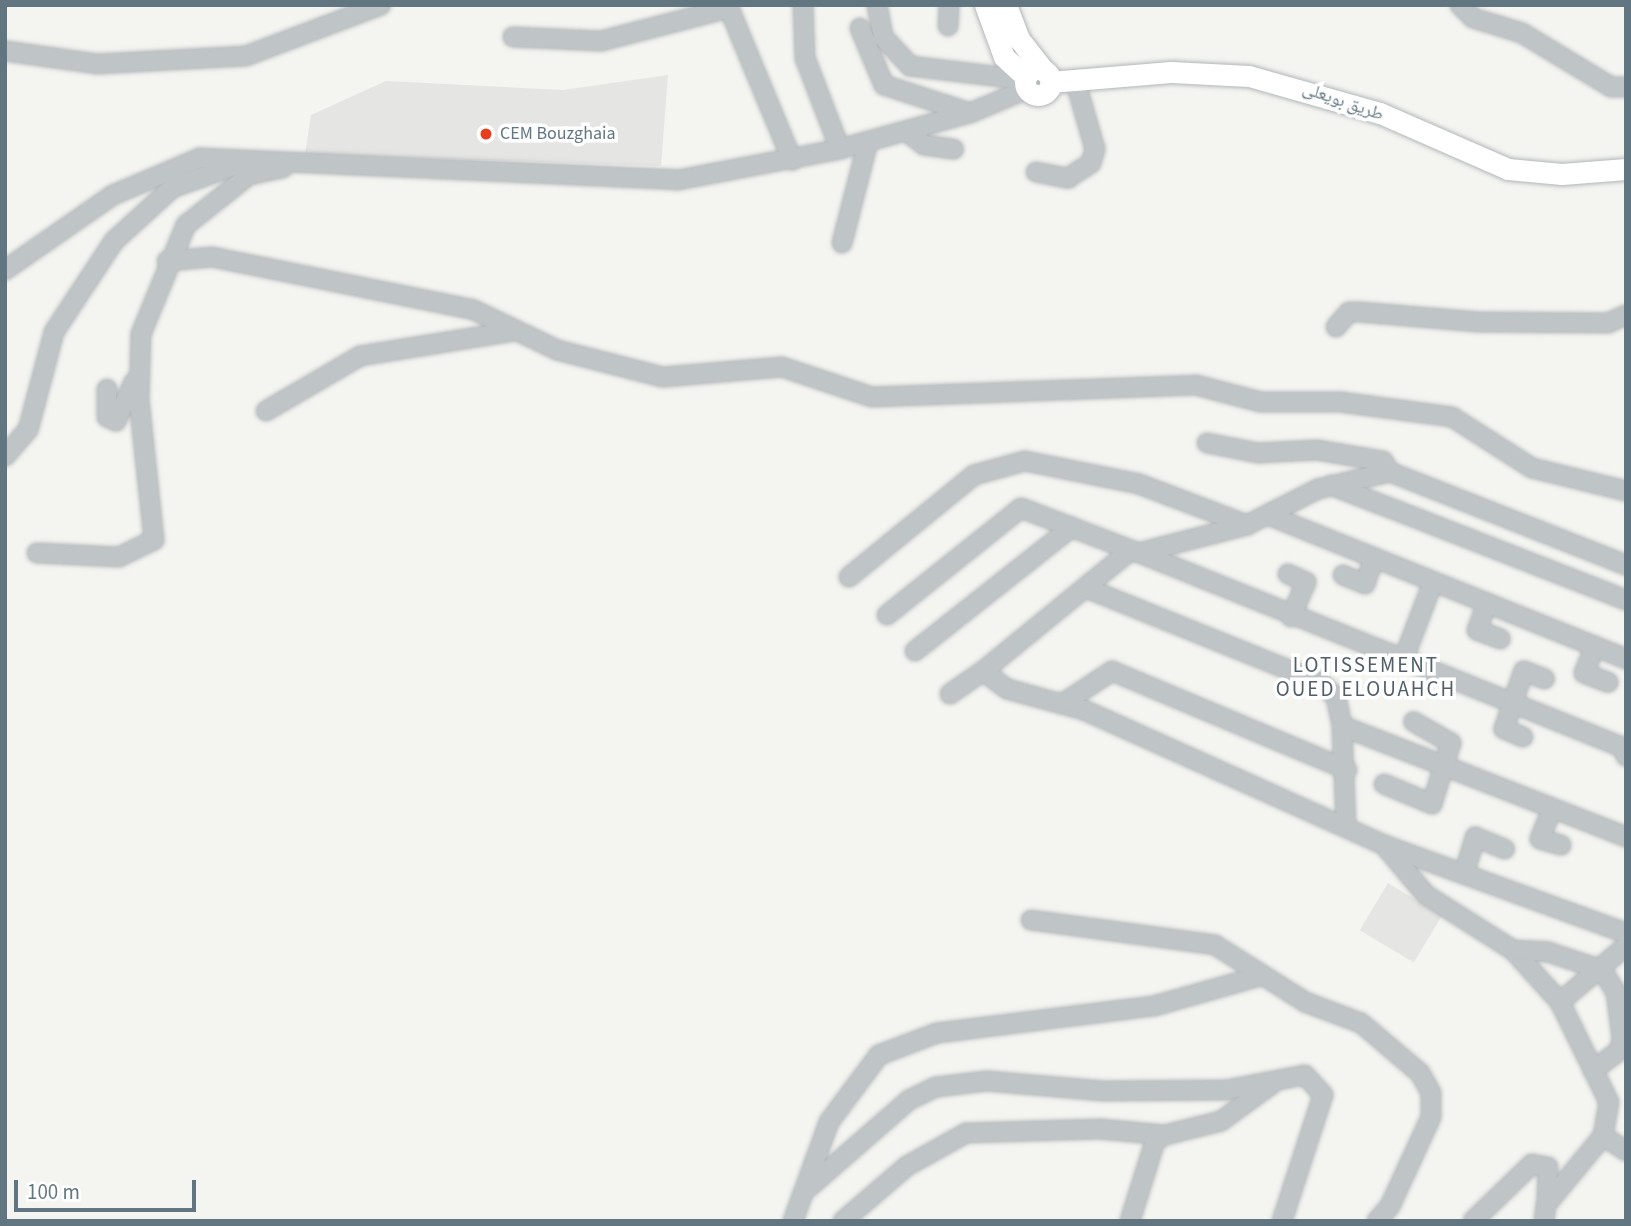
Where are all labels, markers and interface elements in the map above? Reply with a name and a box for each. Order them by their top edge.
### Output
street label: طريق بويعلى [1300,78,1386,126]
place label: CEM Bouzghaia [500,123,616,145]
marker: CEM Bouzghaia [478,126,494,142]
district label: LOTISSEMENT OUED ELOUAHCH [1277,652,1455,702]
scale bar [18,1166,200,1210]
text: 100 m [27,1177,80,1207]

